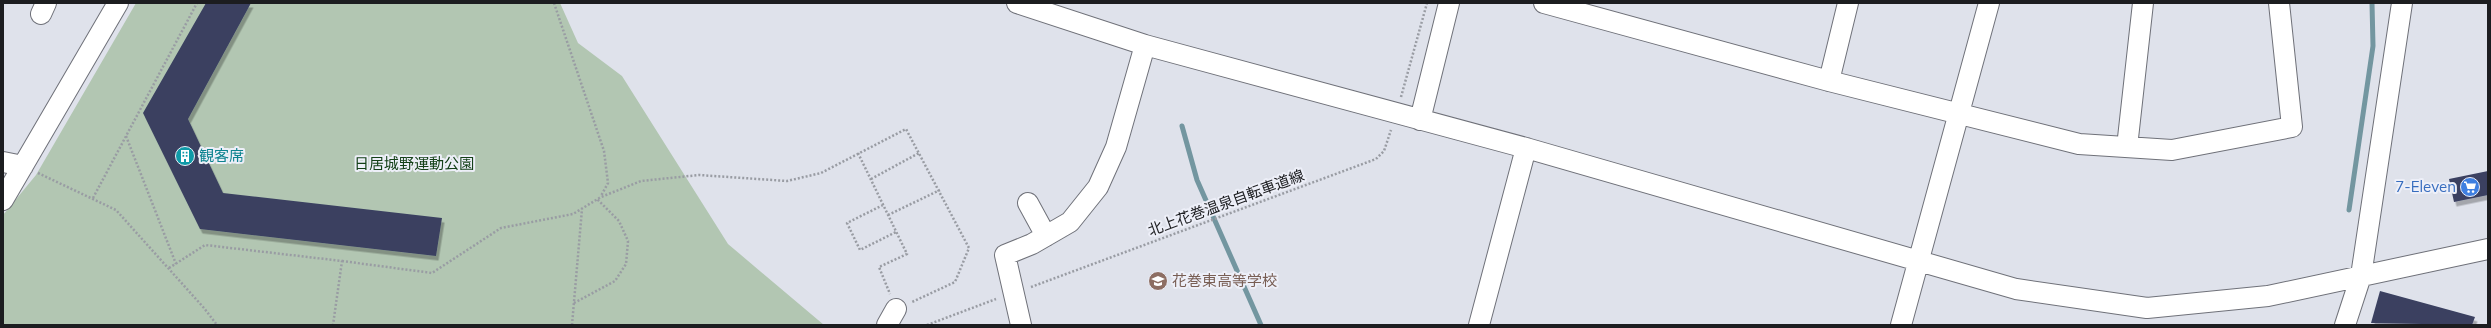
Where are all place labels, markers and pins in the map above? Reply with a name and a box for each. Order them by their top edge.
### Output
building icon: 観客席 [174,145,196,167]
place label: 観客席 [199,146,244,165]
supermarket icon: 7-Eleven [2459,176,2481,198]
place label: 7-Eleven [2395,177,2456,196]
school or university icon: 花巻東高等学校 [1147,270,1169,292]
place label: 花巻東高等学校 [1172,271,1277,290]

